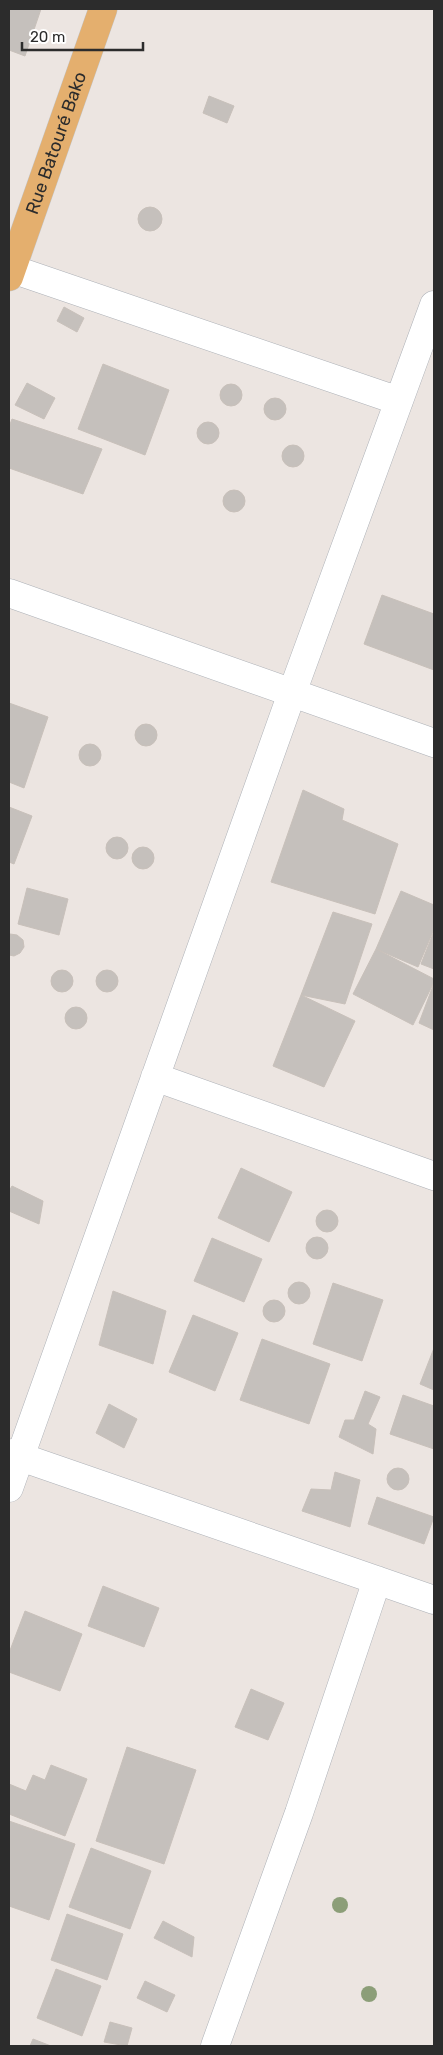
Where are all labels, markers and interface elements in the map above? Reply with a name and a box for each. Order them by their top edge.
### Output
scale bar [22,20,144,52]
text: 20 m [30,28,65,46]
street label: Rue Batouré Bako [21,69,91,217]

